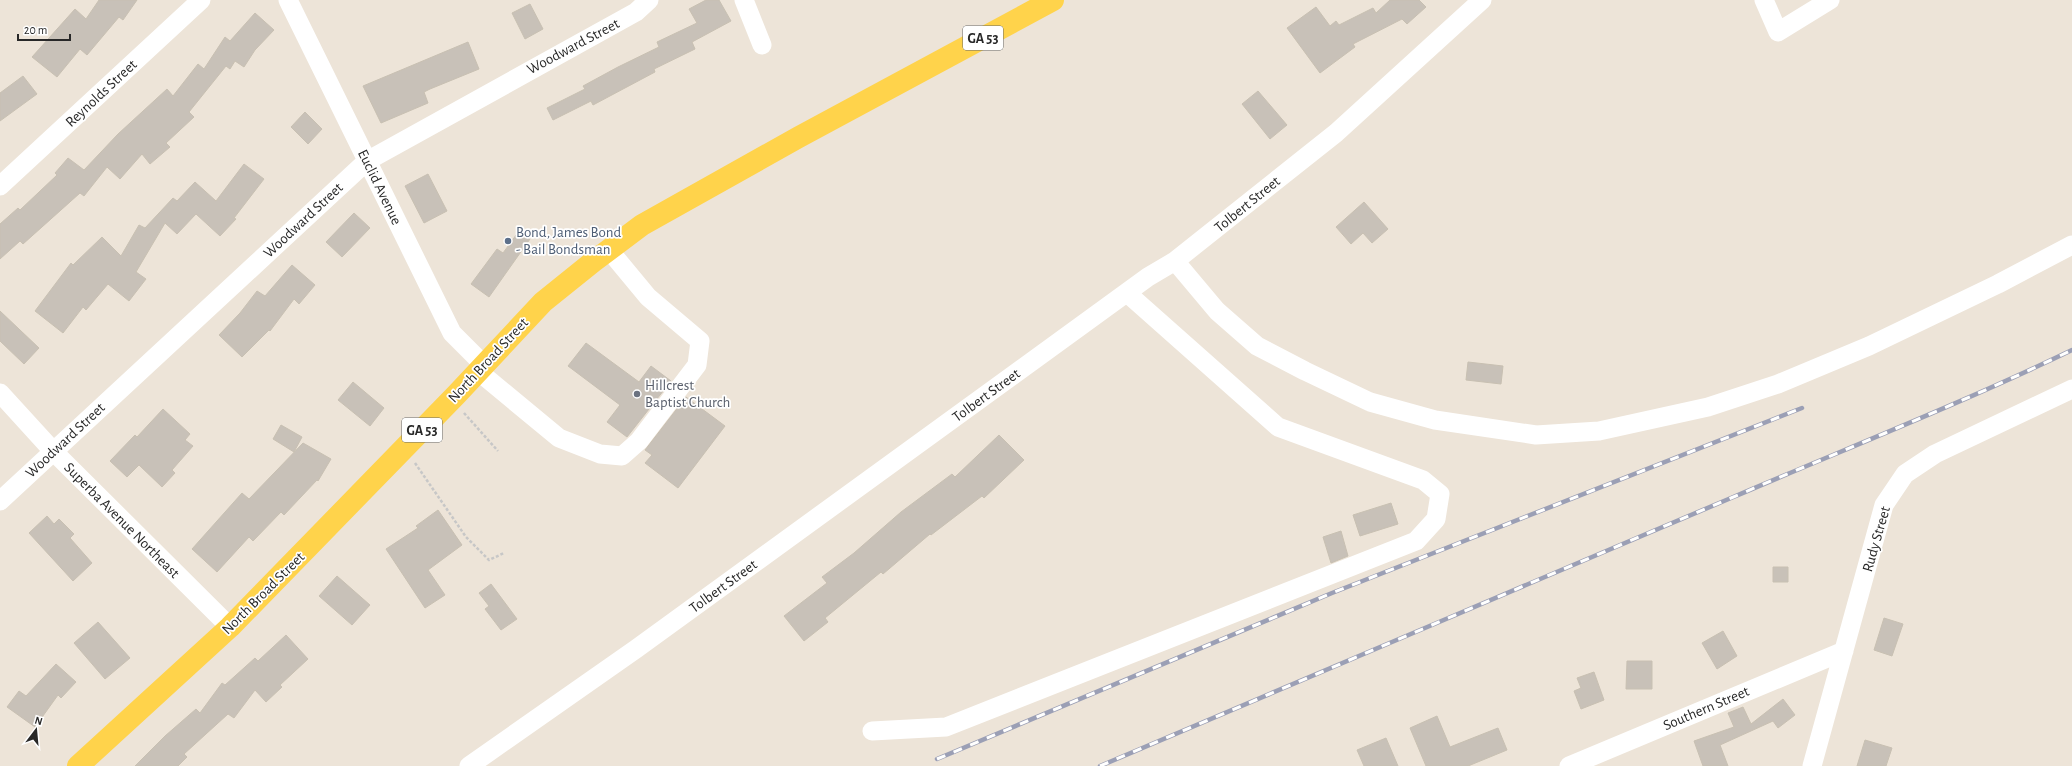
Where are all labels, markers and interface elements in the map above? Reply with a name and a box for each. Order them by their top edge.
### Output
scale bar [18,16,70,42]
street label: Woodward Street [525,16,622,77]
text: 20 m [24,24,47,36]
road number: GA 53 [963,26,1003,50]
street label: Reynolds Street [63,57,140,130]
street label: Euclid Avenue [355,147,404,227]
street label: Tolbert Street [1212,173,1283,235]
street label: Woodward Street [261,180,346,261]
place label: Bond, James Bond - Bail Bondsman [516,225,621,257]
marker: Bond, James Bond - Bail Bondsman [503,236,513,246]
street label: North Broad Street [445,315,531,406]
street label: Tolbert Street [950,366,1023,425]
place label: Hillcrest Baptist Church [645,378,730,410]
marker: Hillcrest Baptist Church [632,389,642,399]
street label: Woodward Street [23,400,108,481]
road number: GA 53 [402,418,442,442]
street label: Superba Avenue Northeast [61,460,182,581]
street label: Rudy Street [1860,504,1893,574]
street label: North Broad Street [219,549,308,637]
street label: Tolbert Street [687,557,760,616]
street label: Southern Street [1661,684,1752,733]
north arrow [16,710,56,750]
text: N [33,715,44,727]

